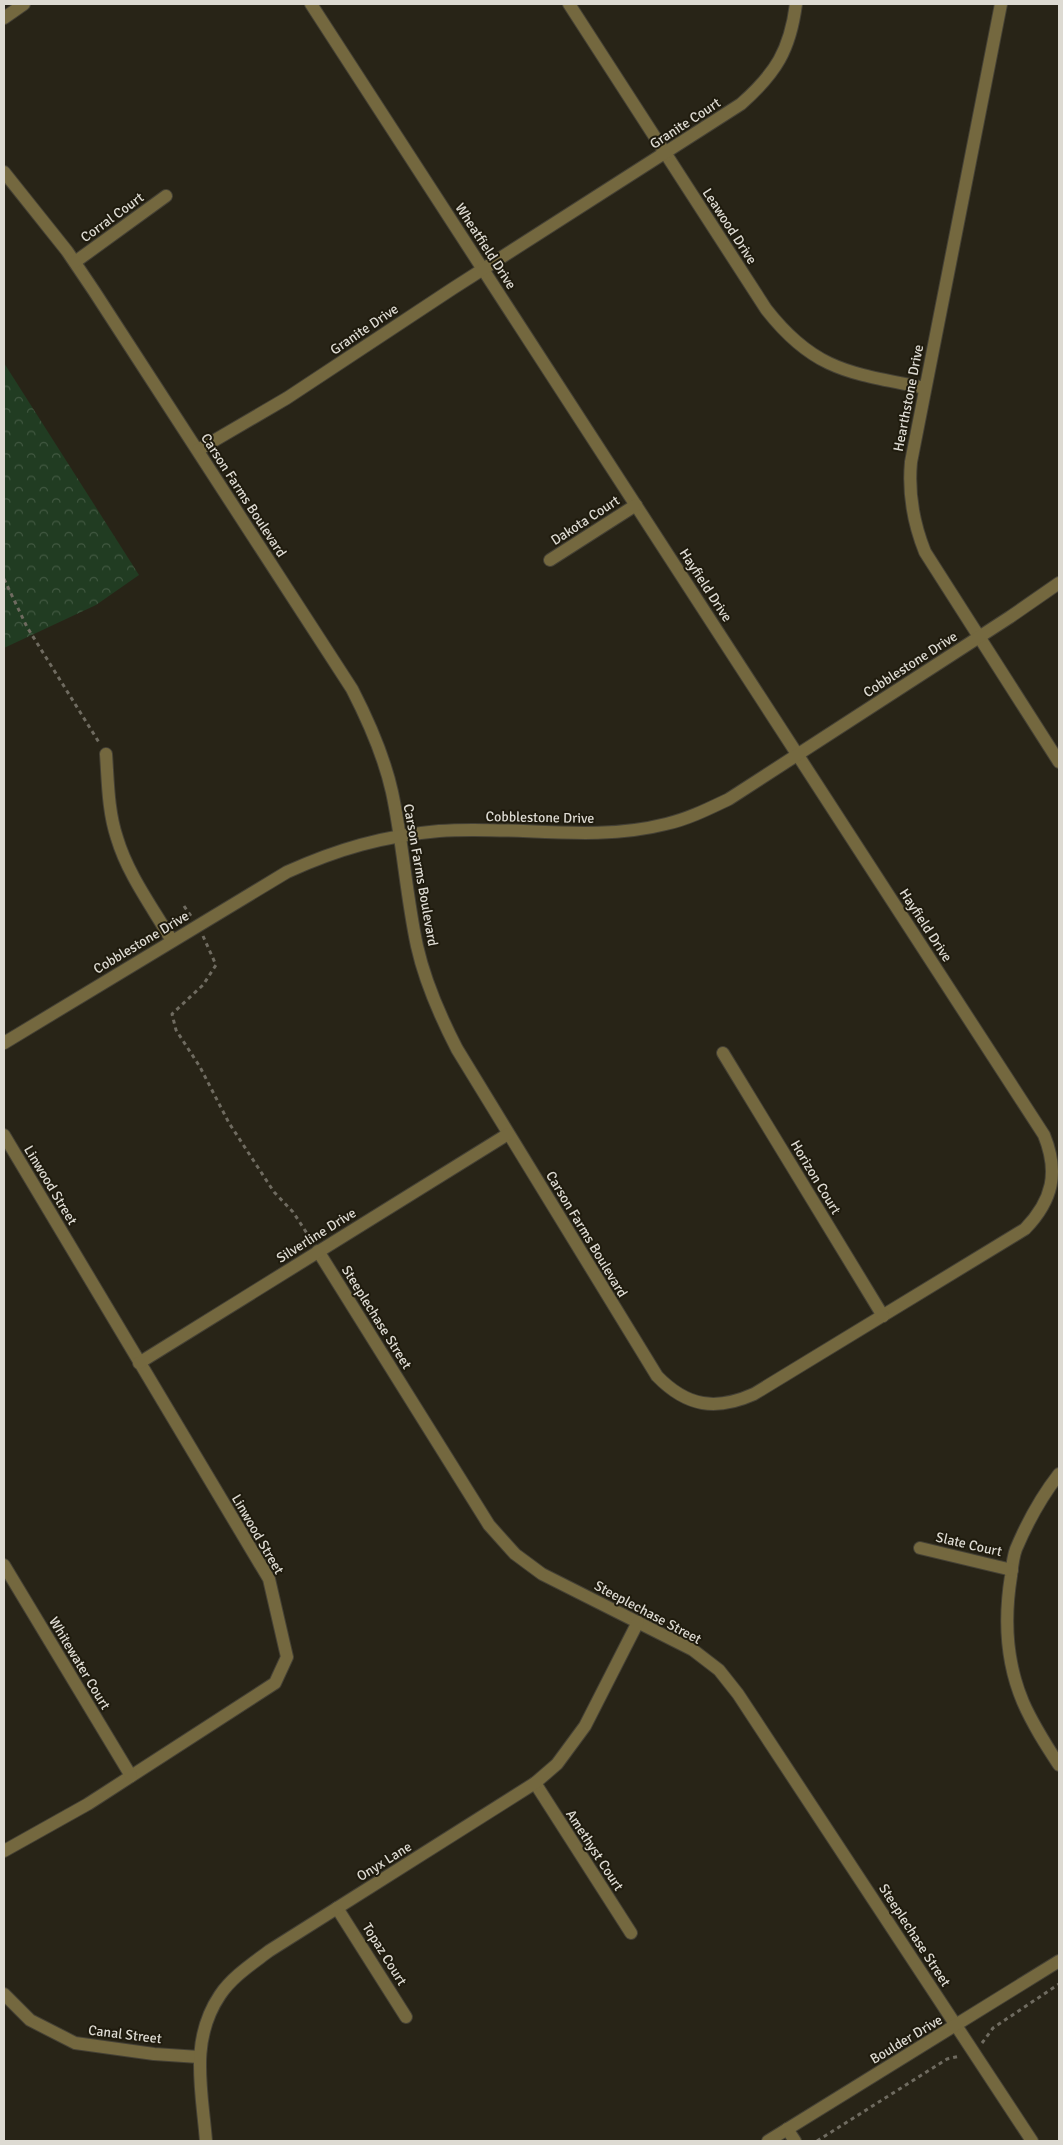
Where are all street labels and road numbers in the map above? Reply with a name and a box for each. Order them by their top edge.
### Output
street label: Granite Court [647,94,724,153]
street label: Leawood Drive [699,185,760,267]
street label: Corral Court [77,189,147,246]
street label: Wheatfield Drive [451,200,520,293]
street label: Granite Drive [327,300,402,358]
street label: Hearthstone Drive [890,343,927,453]
street label: Carson Farms Boulevard [197,430,290,560]
street label: Dakota Court [548,492,623,549]
street label: Hayfield Drive [676,545,736,625]
street label: Cobblestone Drive [860,628,960,701]
street label: Carson Farms Boulevard [400,803,441,948]
street label: Cobblestone Drive [486,808,594,827]
street label: Hayfield Drive [896,885,956,965]
street label: Cobblestone Drive [90,907,192,978]
street label: Horizon Court [787,1137,844,1218]
street label: Linwood Street [20,1142,81,1228]
street label: Carson Farms Boulevard [542,1168,631,1300]
street label: Silverline Drive [273,1204,359,1267]
street label: Steeplechase Street [338,1262,415,1372]
street label: Linwood Street [228,1491,287,1577]
street label: Slate Court [934,1529,1004,1560]
street label: Steeplechase Street [591,1577,704,1648]
street label: Whitewater Court [45,1614,114,1713]
street label: Amethyst Court [562,1807,627,1894]
street label: Onyx Lane [354,1838,415,1885]
street label: Steeplechase Street [875,1881,954,1990]
street label: Topaz Court [359,1920,411,1989]
street label: Boulder Drive [867,2011,946,2068]
street label: Canal Street [87,2022,163,2047]

